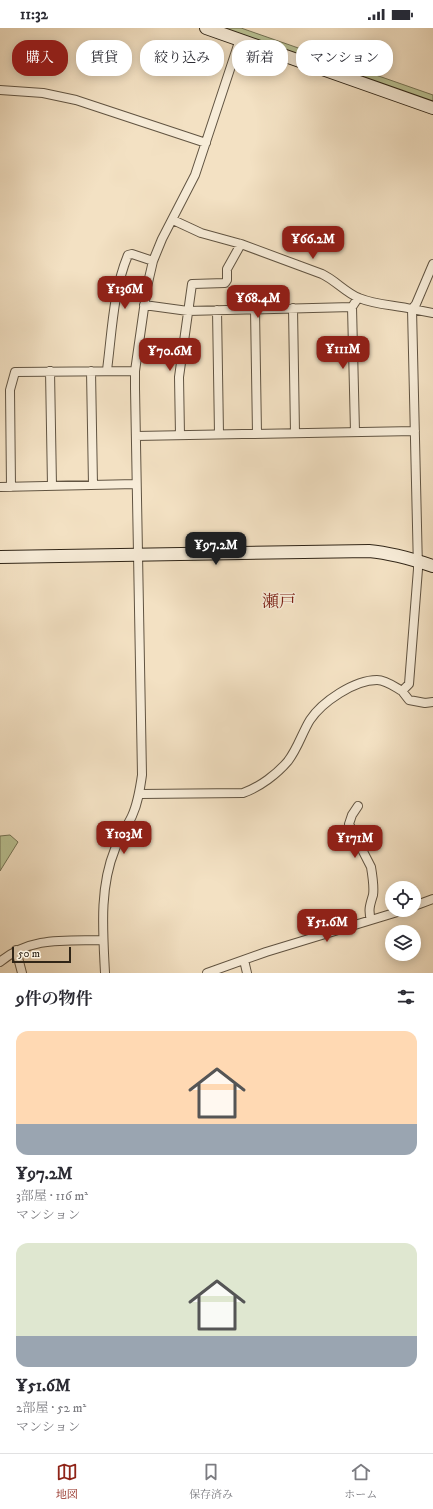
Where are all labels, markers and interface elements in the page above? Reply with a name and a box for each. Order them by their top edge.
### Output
text: 11:32 [20,5,48,24]
chip: 購入 [12,40,68,76]
chip: 賃貸 [76,40,132,76]
chip: 絞り込み [140,40,224,76]
chip: 新着 [232,40,288,76]
chip: マンション [296,40,393,76]
pin: ¥66.2M [280,226,346,260]
text: ¥66.2M [291,231,335,247]
pin: ¥136M [97,276,153,310]
text: ¥136M [107,281,144,297]
pin: ¥68.4M [225,285,291,319]
text: ¥68.4M [236,290,280,306]
pin: ¥111M [315,336,371,370]
pin: ¥70.6M [137,338,203,372]
text: ¥111M [326,341,360,357]
text: ¥70.6M [148,343,192,359]
pin: ¥97.2M [183,532,249,566]
text: ¥97.2M [194,537,238,553]
district label: 瀬戸 [262,591,296,613]
pin: ¥103M [96,821,152,855]
pin: ¥171M [327,825,383,859]
text: ¥103M [105,826,143,842]
text: ¥171M [336,830,374,846]
map controls [385,881,421,961]
button: locate [385,881,421,917]
pin: ¥51.6M [294,909,360,943]
text: ¥51.6M [306,914,348,930]
button: layers [385,925,421,961]
scale bar [12,945,71,964]
text: 50 m [18,947,40,961]
icon: filters [395,986,417,1008]
text: 9件の物件 [16,988,92,1010]
icon: home [181,1057,253,1129]
text: ¥97.2M [16,1163,73,1185]
text: 3部屋 · 116 m² [16,1188,88,1204]
text: マンション [16,1207,80,1223]
icon: home [181,1269,253,1341]
text: ¥51.6M [16,1375,71,1397]
text: 2部屋 · 52 m² [16,1400,86,1416]
text: マンション [16,1419,80,1435]
tab: 地図 [56,1461,78,1502]
tab: 保存済み [189,1461,233,1502]
tab: ホーム [344,1461,377,1502]

